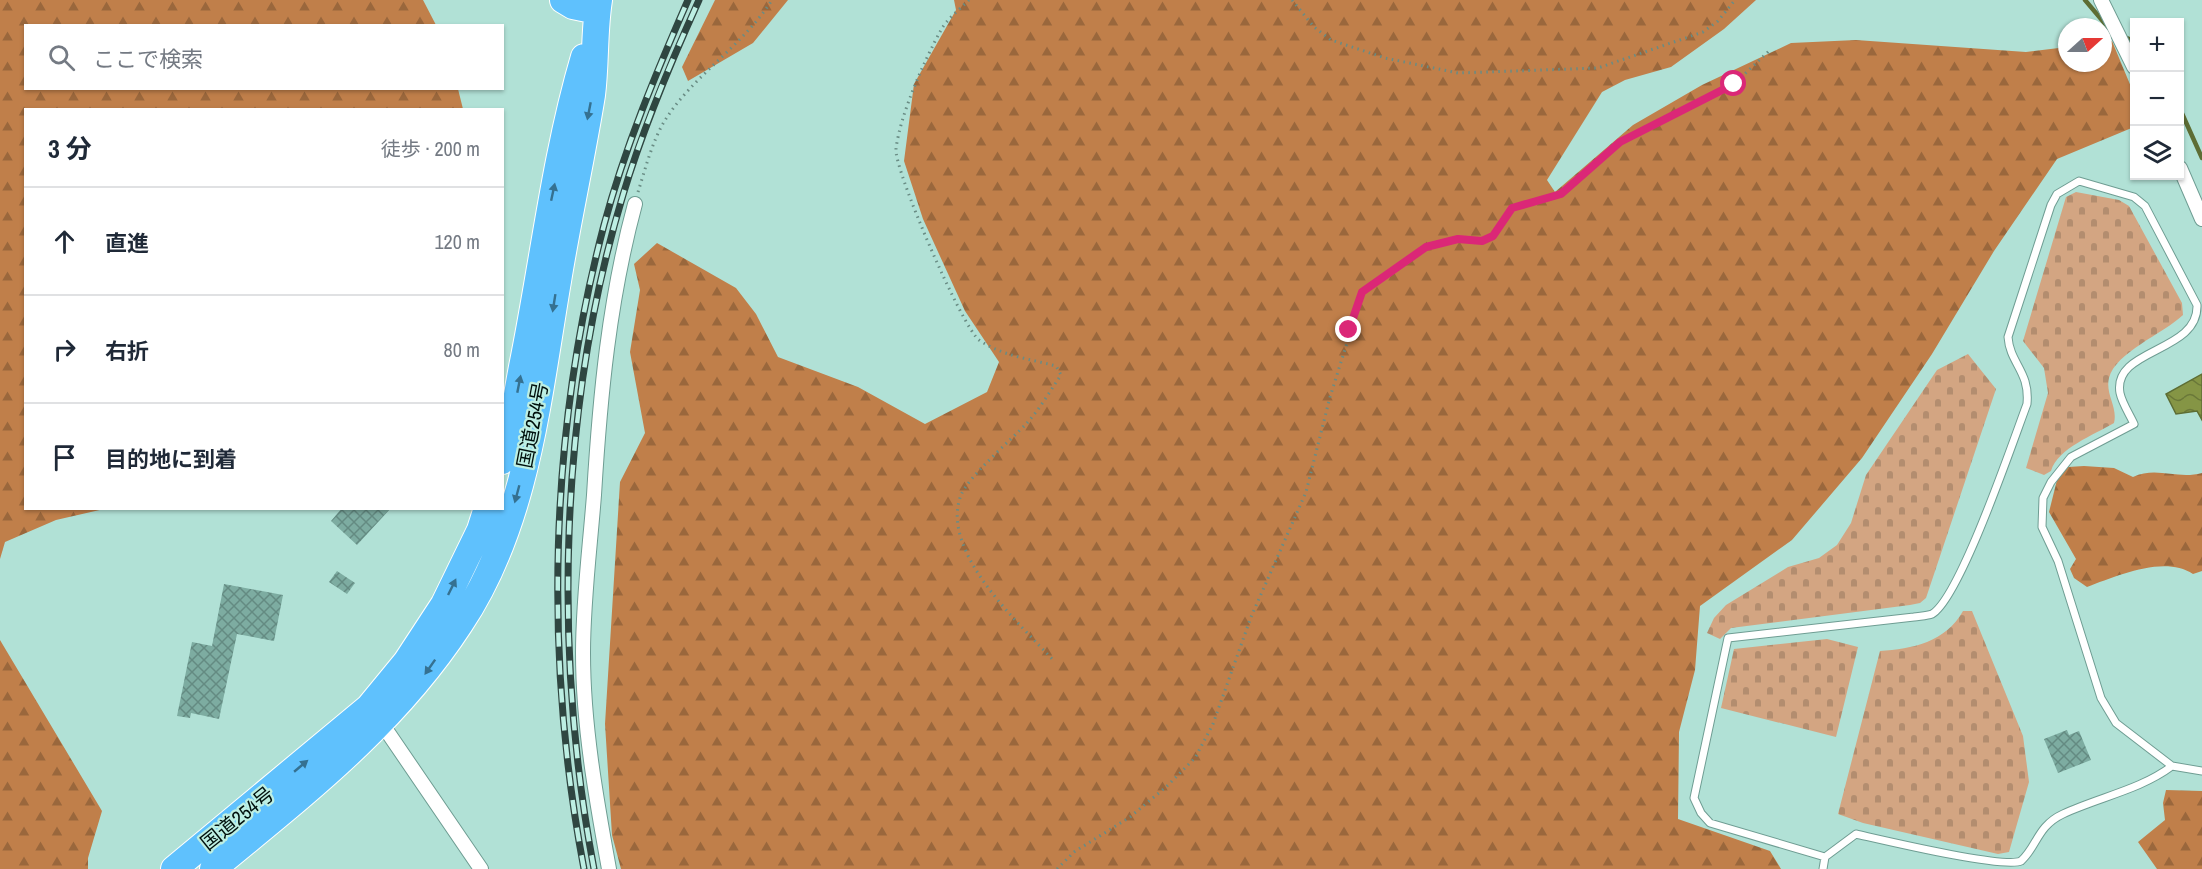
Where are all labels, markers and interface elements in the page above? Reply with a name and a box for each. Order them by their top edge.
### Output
north arrow [2058,18,2112,72]
map controls [2130,18,2184,180]
button: + [2130,18,2184,72]
search box [24,24,504,90]
icon: search [45,41,78,74]
text: ここで検索 [93,44,203,74]
route start [1720,70,1746,96]
button: − [2130,72,2184,126]
one-way arrow [584,101,593,120]
button: layers [2130,126,2184,180]
text: 3 分 [48,131,92,166]
text: 徒歩 · 200 m [381,135,480,162]
one-way arrow [549,182,558,201]
icon: ahead [48,225,81,258]
text: 直進 [105,228,149,258]
text: 120 m [434,228,480,255]
one-way arrow [550,293,559,312]
route end [1335,316,1361,342]
icon: right [48,333,81,366]
text: 右折 [105,336,149,366]
text: 80 m [444,336,480,363]
one-way arrow [515,374,524,393]
street label: 国道254号 [510,380,554,470]
icon: arrive [48,441,81,474]
text: 目的地に到着 [105,444,237,474]
one-way arrow [512,485,522,503]
one-way arrow [448,578,457,595]
one-way arrow [424,658,436,674]
one-way arrow [293,759,308,772]
street label: 国道254号 [195,780,279,856]

